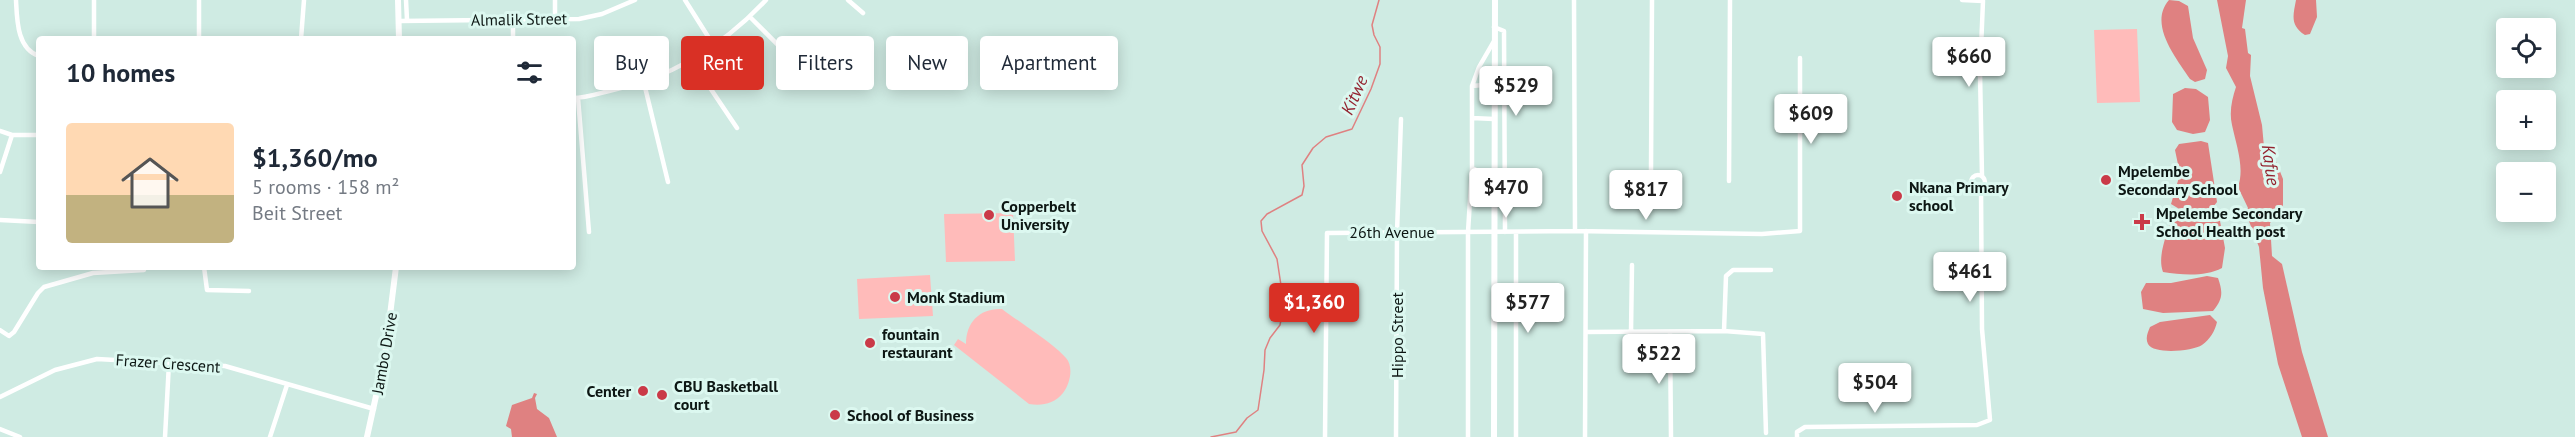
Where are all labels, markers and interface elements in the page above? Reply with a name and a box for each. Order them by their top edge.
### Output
street label: Almalik Street [471,8,568,30]
map controls [2496,18,2556,222]
button: locate [2496,18,2556,78]
chip: Buy [594,36,669,90]
chip: Rent [681,36,764,90]
chip: Filters [776,36,874,90]
chip: New [886,36,968,90]
chip: Apartment [980,36,1118,90]
pin: $660 [1933,37,2005,88]
text: $660 [1946,43,1992,69]
text: 10 homes [66,56,175,89]
icon: filters [513,56,546,89]
pin: $529 [1480,66,1552,117]
water label: Kitwe [1335,71,1373,118]
text: $529 [1493,72,1539,98]
button: + [2496,90,2556,150]
pin: $609 [1775,94,1847,145]
text: $609 [1788,100,1834,126]
text: $1,360/mo [252,141,378,174]
water label: Kafue [2257,143,2285,188]
icon: home [114,147,186,219]
place label: Mpelembe Secondary School [2118,161,2238,199]
button: − [2496,162,2556,222]
pin: $470 [1470,168,1542,219]
pin: $817 [1610,170,1682,221]
marker: Mpelembe Secondary School [2099,173,2113,187]
text: 5 rooms · 158 m² [252,174,399,200]
text: $470 [1483,174,1529,200]
text: $817 [1623,176,1669,202]
place label: Nkana Primary school [1909,177,2009,215]
marker: Nkana Primary school [1890,189,1904,203]
place label: Copperbelt University [1001,196,1076,234]
text: Beit Street [252,200,342,226]
place label: Mpelembe Secondary School Health post [2156,203,2303,241]
marker: Copperbelt University [982,208,996,222]
marker: Mpelembe Secondary School Health post [2133,213,2151,231]
street label: 26th Avenue [1349,222,1435,242]
pin: $461 [1934,252,2006,303]
text: $461 [1947,258,1993,284]
pin: $1,360 [1265,283,1363,334]
pin: $577 [1492,283,1564,334]
place label: Monk Stadium [907,287,1005,307]
text: $1,360 [1283,289,1345,315]
text: $577 [1505,289,1551,315]
marker: Monk Stadium [888,290,902,304]
street label: Hippo Street [1387,291,1407,378]
street label: Jambo Drive [367,310,401,397]
place label: fountain restaurant [882,324,953,362]
pin: $522 [1623,334,1695,385]
marker: fountain restaurant [863,336,877,350]
text: $522 [1636,340,1682,366]
street label: Frazer Crescent [115,349,221,377]
pin: $504 [1839,363,1911,414]
text: $504 [1852,369,1898,395]
place label: CBU Basketball court [674,376,778,414]
place label: Center [587,381,631,401]
marker: Center [636,384,650,398]
marker: CBU Basketball court [655,388,669,402]
place label: School of Business [847,405,974,425]
marker: School of Business [828,408,842,422]

